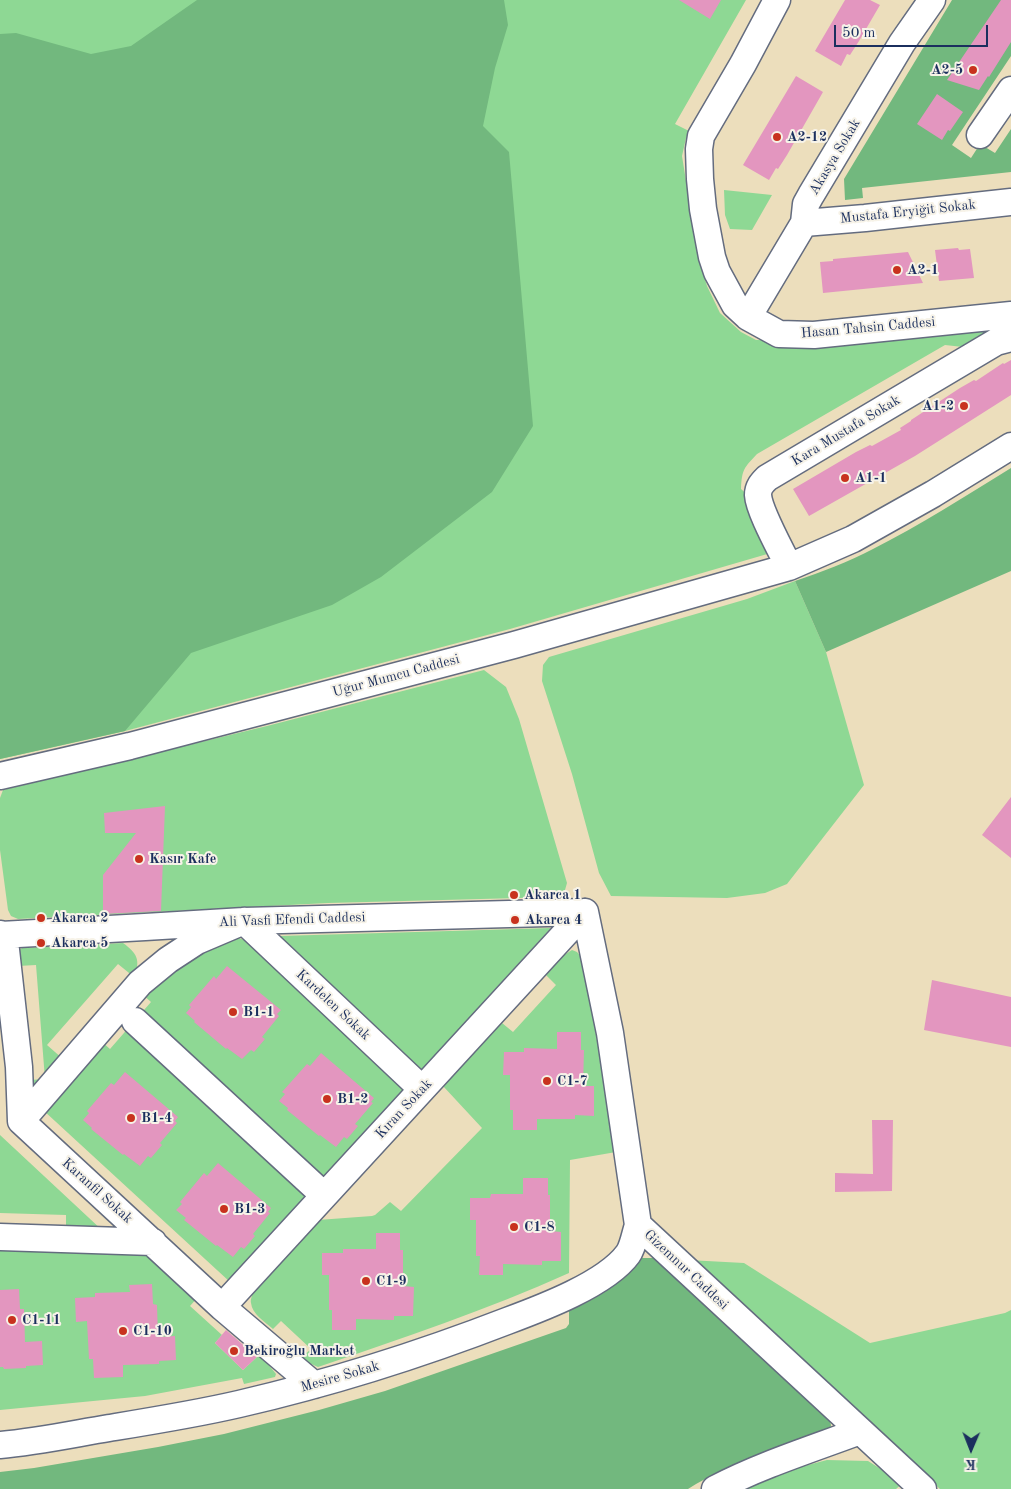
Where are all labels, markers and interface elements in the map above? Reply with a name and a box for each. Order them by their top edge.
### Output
scale bar [836,15,990,47]
text: 50 m [842,26,876,41]
place label: A2-5 [931,62,963,78]
marker: A2-5 [967,64,979,76]
street label: Akasya Sokak [806,116,864,198]
place label: A2-12 [787,129,827,145]
marker: A2-12 [771,131,783,143]
street label: Mustafa Eryiğit Sokak [839,197,977,227]
place label: A2-1 [907,262,939,278]
marker: A2-1 [891,264,903,276]
street label: Hasan Tahsin Caddesi [800,314,936,342]
street label: Kara Mustafa Sokak [789,392,903,470]
place label: A1-2 [922,398,954,414]
marker: A1-2 [958,400,970,412]
place label: A1-1 [855,470,887,486]
marker: A1-1 [839,472,851,484]
street label: Uğur Mumcu Caddesi [331,651,461,701]
place label: Kasır Kafe [149,851,216,867]
marker: Kasır Kafe [133,853,145,865]
place label: Akarca 1 [524,887,581,903]
marker: Akarca 1 [508,889,520,901]
street label: Ali Vasfi Efendi Caddesi [218,909,366,931]
place label: Akarca 2 [51,910,108,926]
marker: Akarca 2 [35,912,47,924]
place label: Akarca 4 [525,912,582,928]
marker: Akarca 4 [509,914,521,926]
place label: Akarca 5 [51,935,108,951]
marker: Akarca 5 [35,937,47,949]
street label: Kardelen Sokak [292,966,374,1044]
place label: B1-1 [243,1004,274,1020]
marker: B1-1 [227,1006,239,1018]
place label: C1-7 [557,1073,588,1089]
marker: C1-7 [541,1075,553,1087]
street label: Kıran Sokak [372,1076,436,1142]
place label: B1-2 [337,1091,368,1107]
marker: B1-2 [321,1093,333,1105]
place label: B1-4 [141,1110,172,1126]
marker: B1-4 [125,1112,137,1124]
street label: Karanfil Sokak [58,1155,136,1227]
place label: B1-3 [234,1201,265,1217]
marker: B1-3 [218,1203,230,1215]
place label: C1-8 [524,1219,555,1235]
marker: C1-8 [508,1221,520,1233]
street label: Gizemnur Caddesi [640,1227,732,1313]
place label: C1-9 [376,1273,407,1289]
marker: C1-9 [360,1275,372,1287]
place label: C1-11 [22,1312,61,1328]
marker: C1-11 [6,1314,18,1326]
place label: C1-10 [133,1323,172,1339]
marker: C1-10 [117,1325,129,1337]
place label: Bekiroğlu Market [244,1343,355,1359]
marker: Bekiroğlu Market [228,1345,240,1357]
street label: Mesire Sokak [299,1358,381,1396]
north arrow [946,1424,996,1474]
text: K [965,1457,976,1471]

